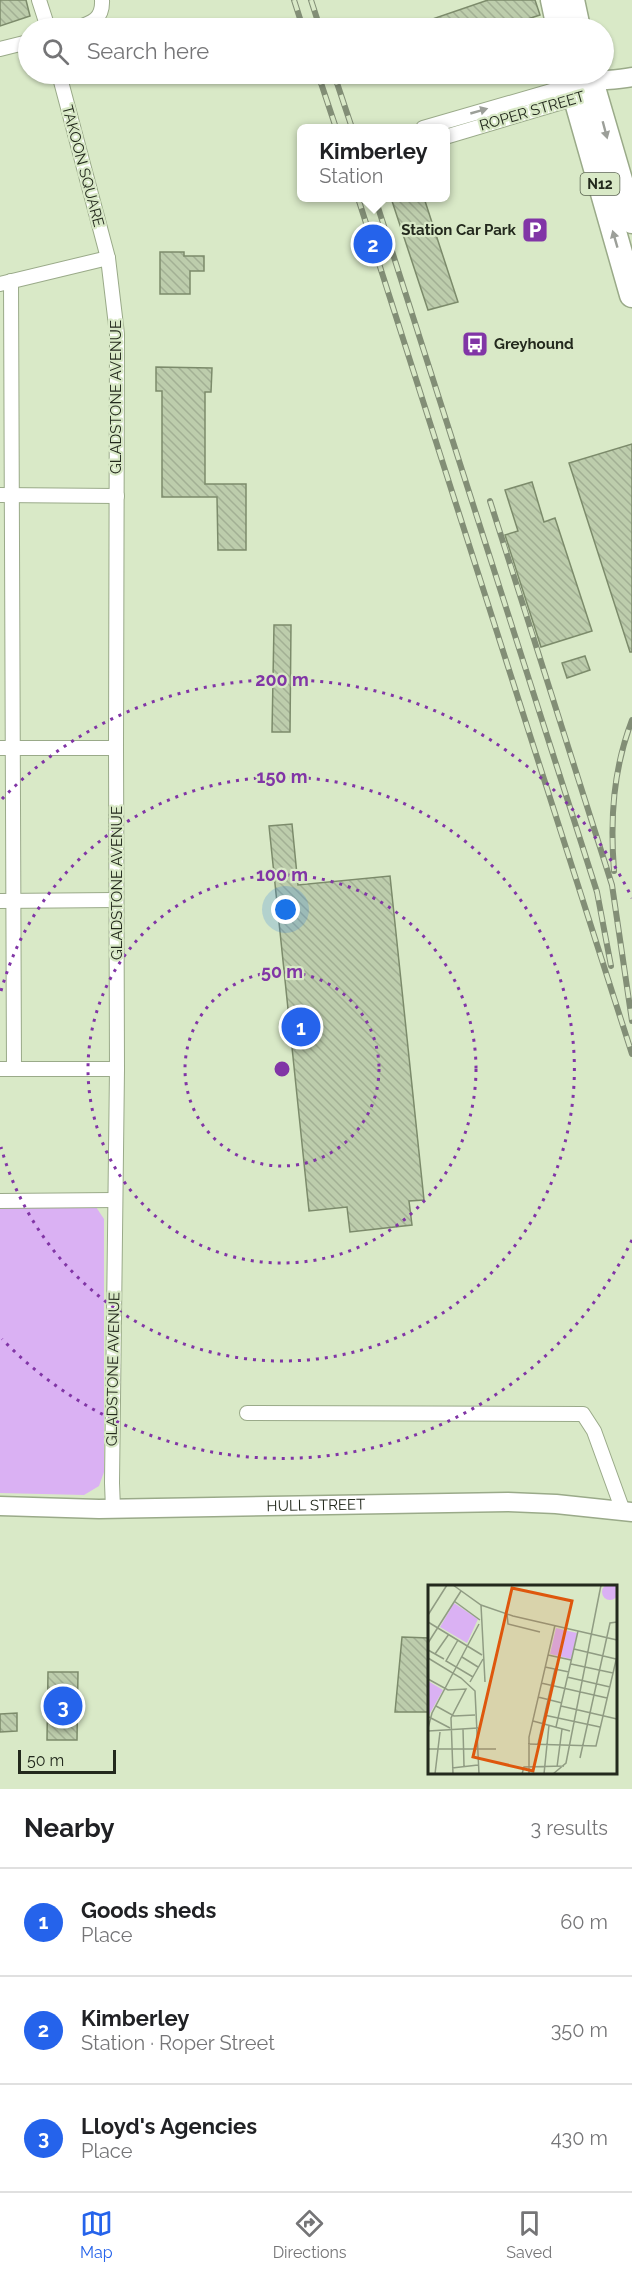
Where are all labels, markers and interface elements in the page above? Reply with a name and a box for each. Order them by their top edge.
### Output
search box [18,18,614,84]
icon: search [39,35,72,68]
text: Search here [87,38,209,64]
street label: ROPER STREET [477,87,587,135]
street label: TAKOON SQUARE [58,103,108,229]
one-way arrow [470,106,488,115]
one-way arrow [600,121,610,139]
popup [297,124,450,202]
text: Kimberley [319,138,428,164]
text: Station [319,164,383,188]
road number: N12 [580,173,620,195]
parking icon: Station Car Park [520,215,550,245]
place label: Station Car Park [401,221,517,239]
pin: 2 [354,222,392,266]
one-way arrow [610,229,619,247]
street label: GLADSTONE AVENUE [107,320,125,474]
bus stop icon: Greyhound [460,329,490,359]
place label: Greyhound [494,335,574,353]
text: 200 m [255,669,309,690]
text: 150 m [257,766,308,787]
street label: GLADSTONE AVENUE [108,806,126,960]
text: 100 m [256,864,308,885]
your location [271,895,300,924]
text: 50 m [261,961,303,982]
pin: 1 [282,1004,320,1050]
centre of rings [272,1059,292,1079]
street label: GLADSTONE AVENUE [103,1292,123,1446]
street label: HULL STREET [266,1495,365,1515]
inset map [428,1585,617,1774]
pin: 3 [44,1684,82,1728]
scale bar [18,1747,116,1774]
text: 50 m [27,1751,64,1770]
text: Nearby [24,1813,114,1843]
text: 3 results [530,1816,608,1840]
text: Goods sheds [81,1897,216,1923]
text: 1 [39,1910,48,1934]
text: 60 m [560,1910,608,1934]
text: Place [81,1923,132,1947]
text: Kimberley [81,2005,189,2031]
text: 2 [38,2018,49,2042]
text: 350 m [551,2018,608,2042]
text: Station · Roper Street [81,2031,275,2055]
text: Lloyd's Agencies [81,2113,257,2139]
text: 3 [38,2126,49,2150]
text: 430 m [551,2126,608,2150]
text: Place [81,2139,132,2163]
tab: Map [80,2207,113,2262]
tab: Directions [273,2207,347,2262]
tab: Saved [506,2207,552,2262]

